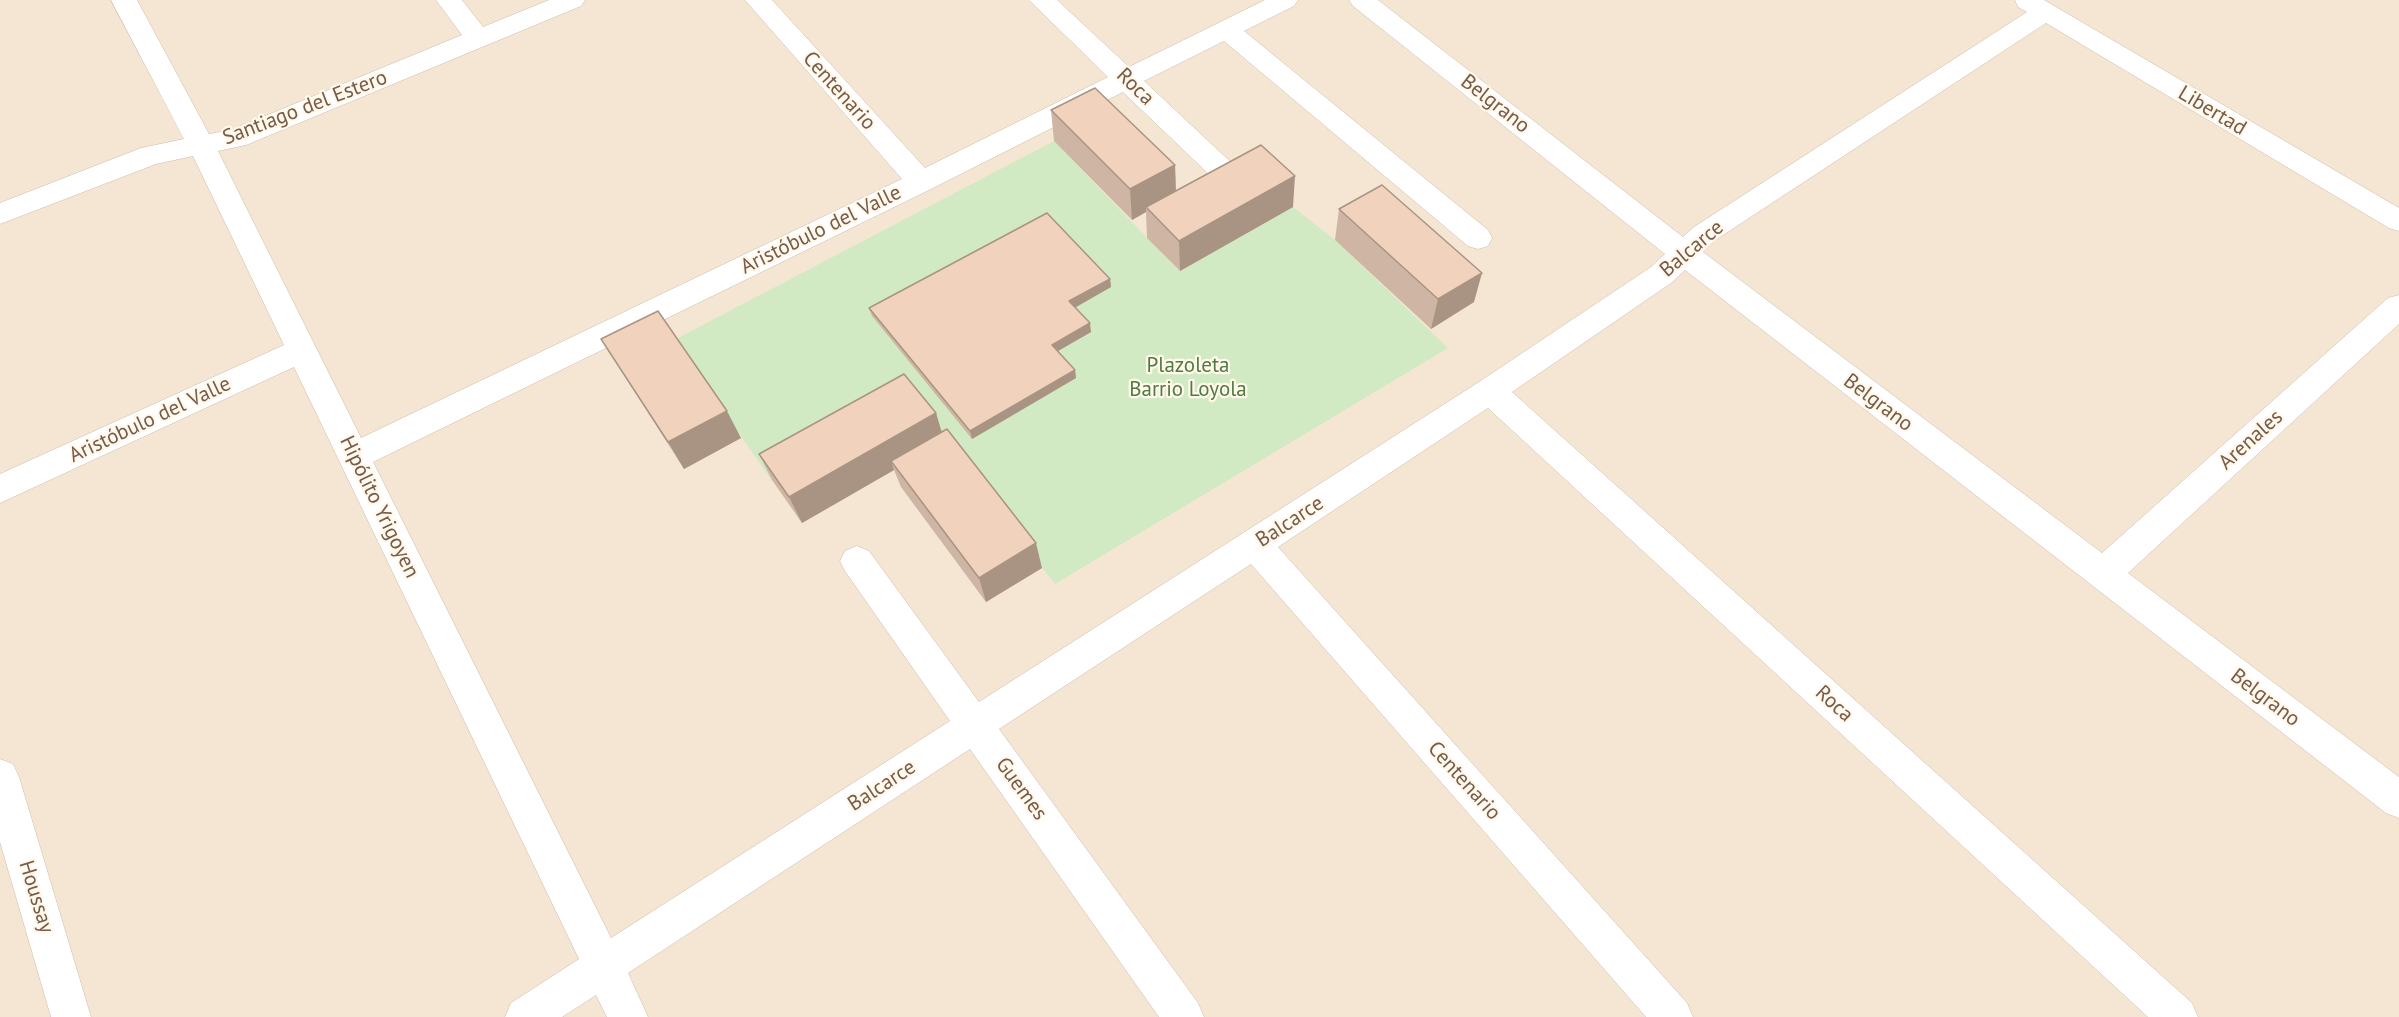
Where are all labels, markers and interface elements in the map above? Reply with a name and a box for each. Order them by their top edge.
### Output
street label: Centenario [797,47,881,135]
street label: Roca [1111,63,1159,111]
street label: Santiago del Estero [219,65,391,151]
street label: Belgrano [1455,69,1535,139]
street label: Libertad [2173,81,2251,141]
street label: Aristóbulo del Valle [737,180,905,280]
street label: Balcarce [1655,215,1729,283]
park label: Plazoleta Barrio Loyola [1129,353,1247,403]
street label: Belgrano [1838,369,1918,437]
street label: Aristóbulo del Valle [65,371,235,469]
street label: Arenales [2214,405,2288,475]
street label: Hipólito Yrigoyen [334,432,424,582]
street label: Balcarce [1251,491,1329,553]
street label: Belgrano [2225,664,2305,732]
street label: Roca [1810,680,1858,728]
street label: Centenario [1422,737,1506,825]
street label: Guemes [990,753,1052,825]
street label: Balcarce [843,755,921,817]
street label: Houssay [13,858,59,936]

